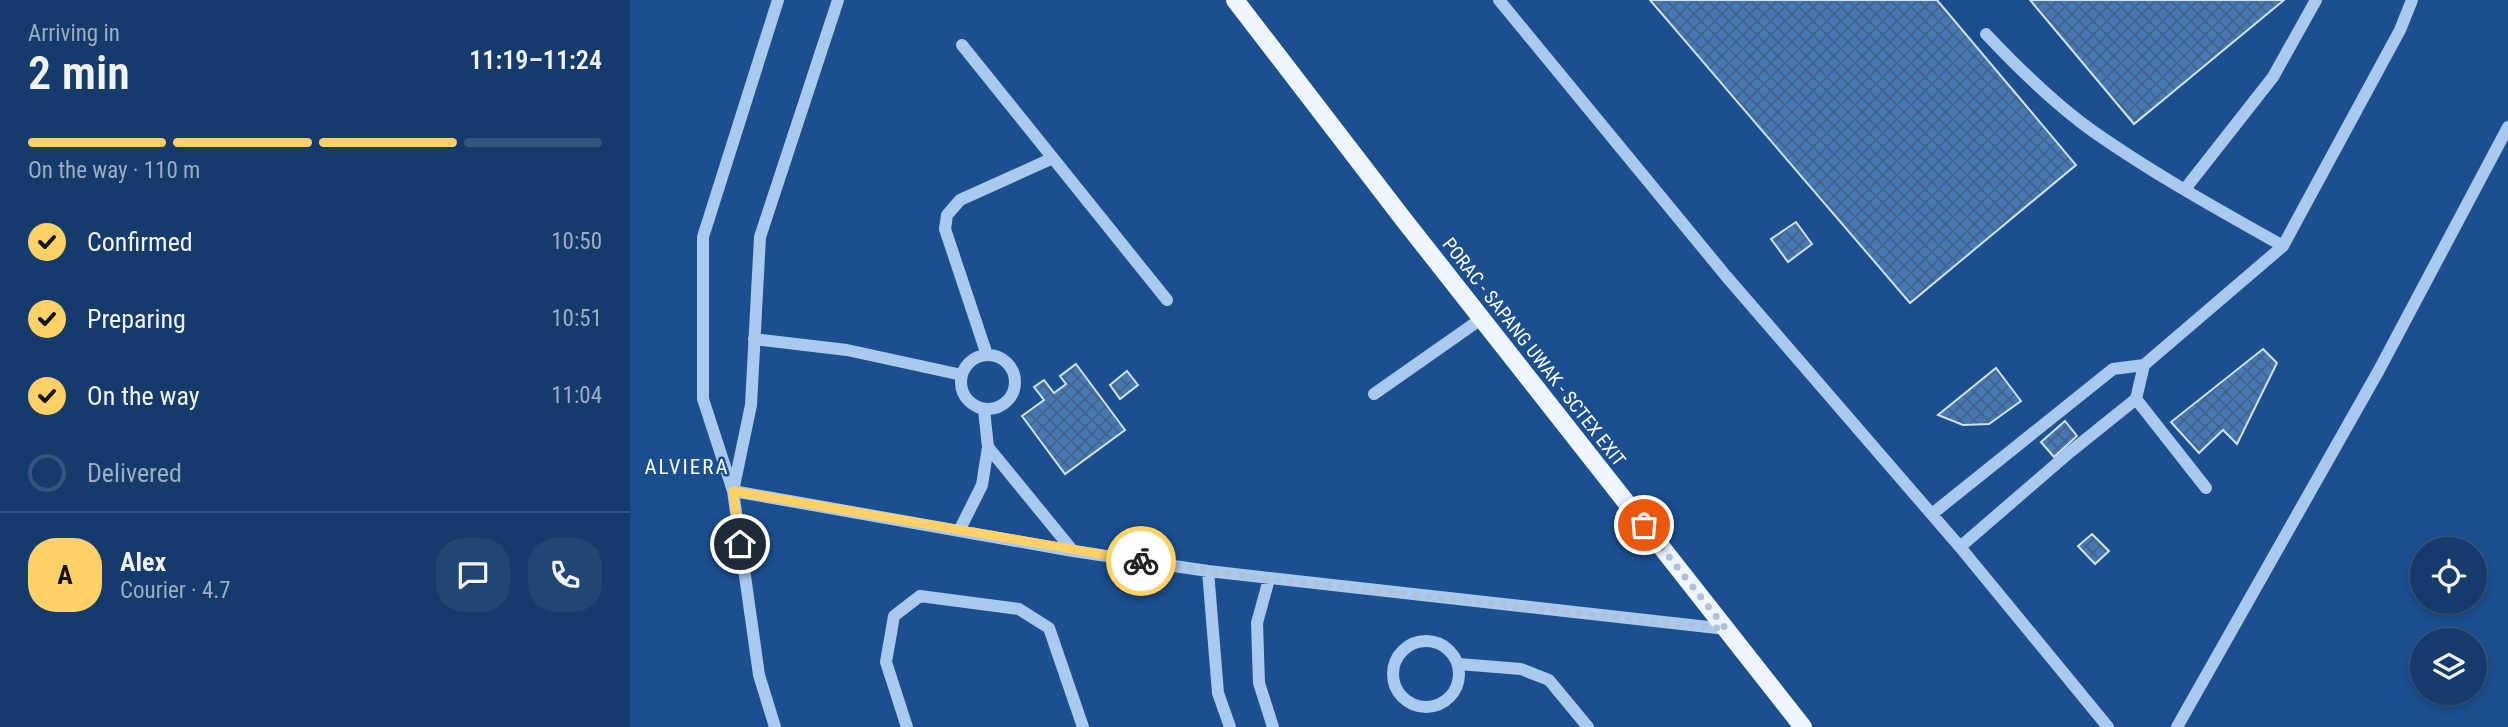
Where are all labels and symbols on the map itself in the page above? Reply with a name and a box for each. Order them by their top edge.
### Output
street label: PORAC - SAPANG UWAK - SCTEX EXIT [1438,233,1630,471]
district label: ALVIERA [644,455,730,479]
pin [1614,495,1674,555]
pin [710,514,770,574]
courier [1106,526,1176,596]

